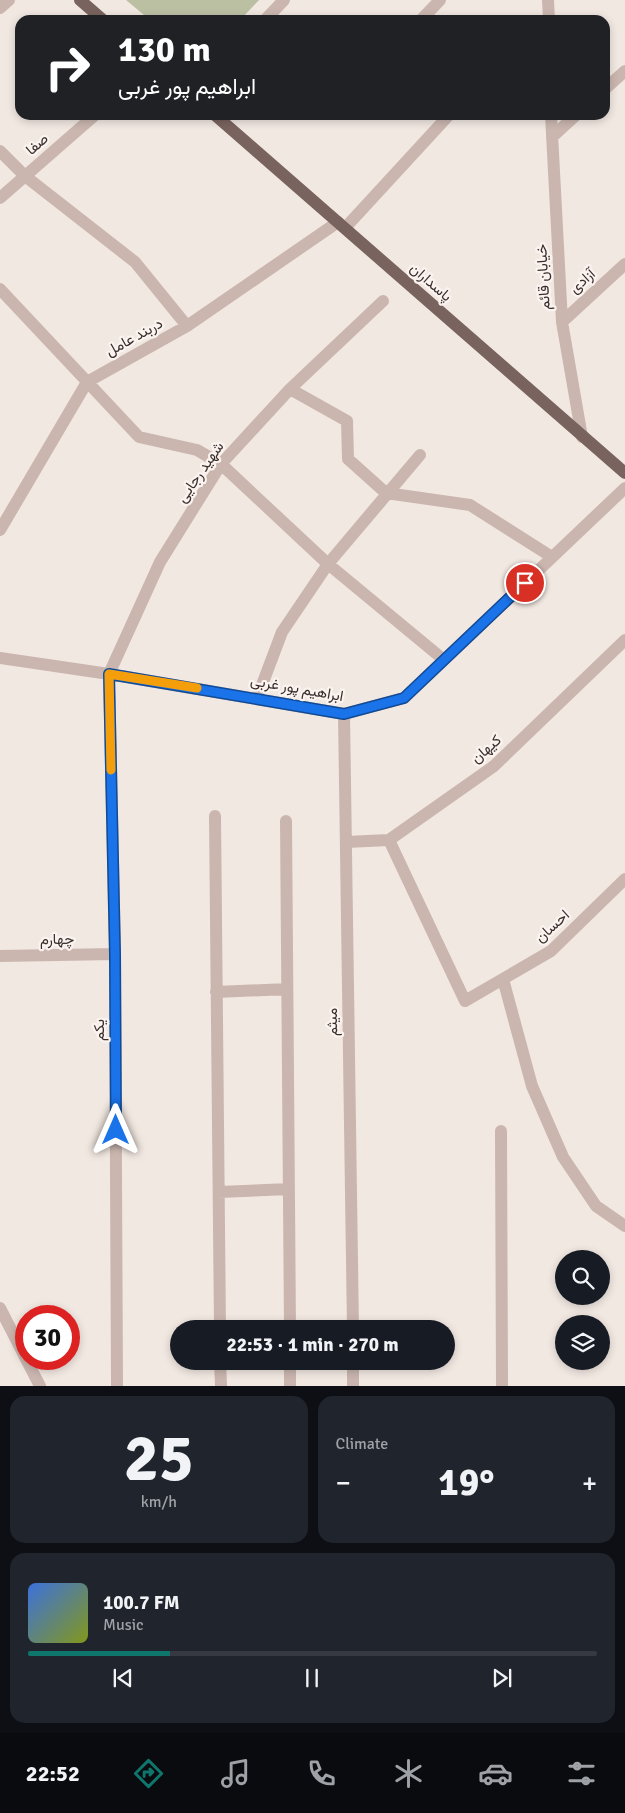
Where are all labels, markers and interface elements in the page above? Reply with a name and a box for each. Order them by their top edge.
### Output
text: 130 m [118,28,211,71]
icon: right [35,35,100,100]
text: ابراهیم پور غربی [118,73,256,100]
street label: صفا [22,129,52,159]
street label: خیابان قائم [532,243,555,310]
street label: پاسداران [406,259,456,306]
street label: آزادی [565,264,601,298]
street label: دربند عامل [102,314,166,360]
street label: شهید رجایی [172,438,228,507]
pin [504,562,546,604]
icon: arrive [511,569,539,597]
street label: ابراهیم پور غربی [249,671,345,706]
street label: کیهان [467,731,505,767]
street label: احسان [531,906,573,946]
street label: چهارم [40,930,74,949]
street label: میثم [323,1008,342,1036]
street label: یکم [90,1019,109,1041]
position arrow [89,1103,141,1155]
map controls [555,1250,610,1370]
button: search [555,1250,610,1305]
speed limit sign: 30 [15,1305,80,1370]
button: layers [555,1315,610,1370]
text: 22:53 · 1 min · 270 m [226,1333,399,1357]
text: 25 [124,1419,194,1499]
text: Climate [336,1434,388,1454]
text: 19° [438,1459,494,1506]
text: − [336,1466,351,1500]
text: + [582,1466,597,1500]
text: km/h [141,1492,177,1512]
text: 100.7 FM [103,1591,180,1615]
text: Music [103,1615,144,1635]
icon: previous [109,1664,137,1692]
icon: pause [298,1664,326,1692]
icon: next [488,1664,516,1692]
icon: directions [131,1756,166,1791]
icon: music [218,1756,253,1791]
icon: phone [304,1756,339,1791]
icon: climate [391,1756,426,1791]
icon: car [478,1756,513,1791]
icon: filters [564,1756,599,1791]
text: 22:52 [26,1760,80,1787]

